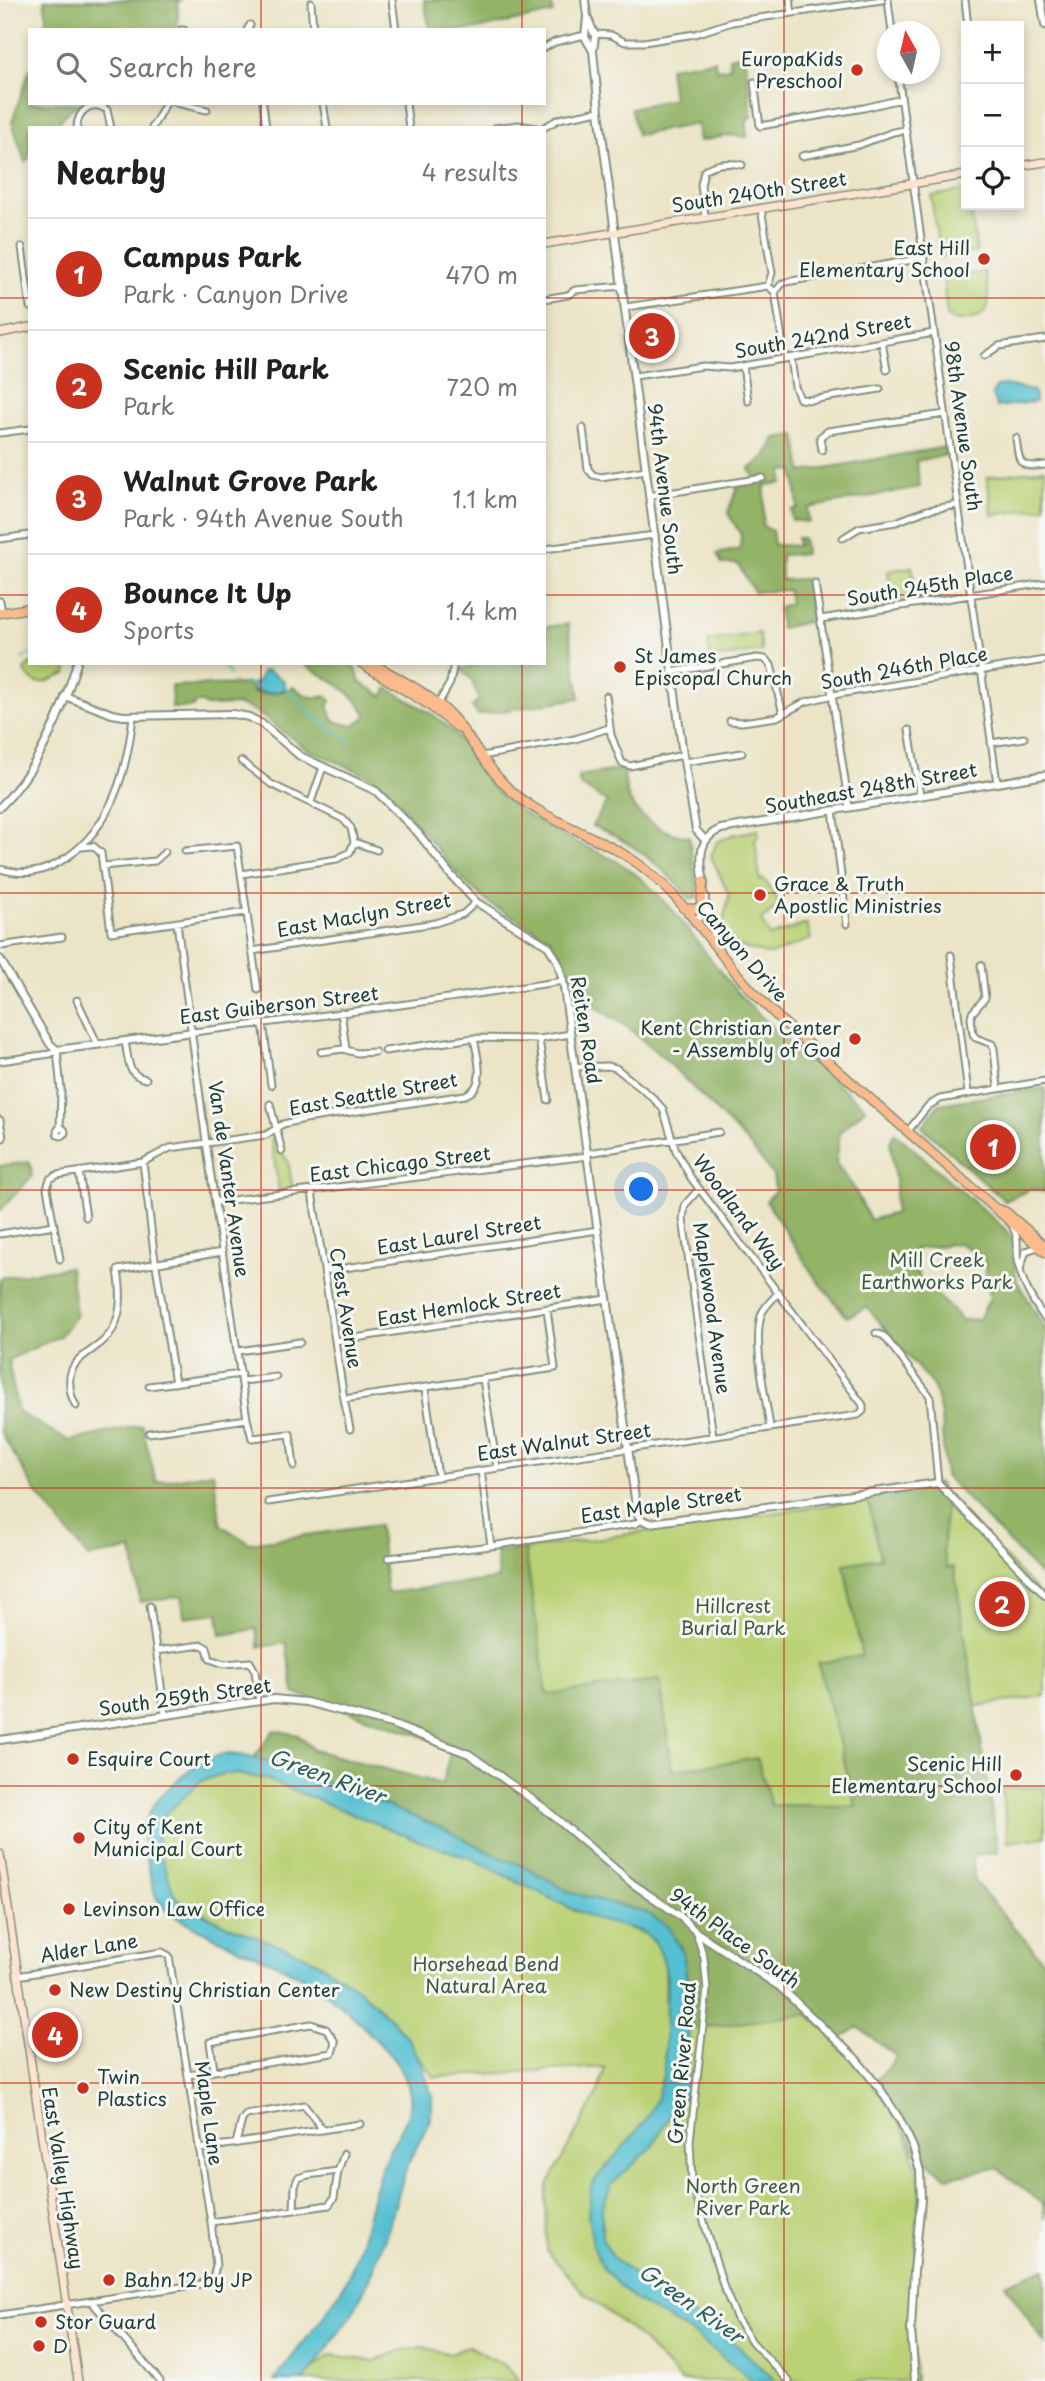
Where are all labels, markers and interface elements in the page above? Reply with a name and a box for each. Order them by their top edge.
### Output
north arrow [877,21,940,84]
map controls [961,21,1024,210]
button: + [961,21,1024,84]
search box [28,28,546,105]
place label: EuropaKids Preschool [741,44,843,94]
text: Search here [108,47,257,86]
icon: search [52,48,90,86]
marker: EuropaKids Preschool [849,62,865,78]
button: − [961,84,1024,147]
button: locate [961,147,1024,210]
text: Nearby [56,149,166,194]
text: 4 results [422,154,518,189]
street label: South 240th Street [670,163,848,219]
place label: East Hill Elementary School [799,233,970,283]
text: Campus Park [123,237,302,276]
marker: East Hill Elementary School [976,251,992,267]
text: 1 [74,257,85,292]
text: 470 m [445,257,518,292]
text: Park · Canyon Drive [123,276,349,311]
street label: South 242nd Street [732,306,913,364]
pin: 3 [629,310,675,362]
street label: 98th Avenue South [938,339,990,513]
text: Scenic Hill Park [123,349,329,388]
text: 2 [71,369,87,404]
text: 720 m [446,369,518,404]
text: Park [123,388,174,423]
street label: 94th Avenue South [642,402,690,576]
text: Walnut Grove Park [123,461,378,500]
text: 3 [71,481,87,516]
text: 1.1 km [452,481,518,516]
text: Park · 94th Avenue South [123,500,404,535]
street label: South 245th Place [845,558,1015,612]
text: Bounce It Up [123,573,292,612]
text: 4 [71,593,87,628]
text: 1.4 km [446,593,518,628]
text: Sports [123,612,194,647]
street label: South 246th Place [818,639,989,695]
place label: St James Episcopal Church [634,641,792,691]
marker: St James Episcopal Church [612,659,628,675]
street label: Southeast 248th Street [763,755,979,819]
place label: Grace & Truth Apostlic Ministries [774,869,942,919]
street label: East Maclyn Street [275,885,453,943]
marker: Grace & Truth Apostlic Ministries [752,887,768,903]
street label: Canyon Drive [691,893,795,1007]
street label: Reiten Road [565,974,609,1086]
street label: East Guiberson Street [178,978,380,1030]
place label: Kent Christian Center - Assembly of God [640,1013,841,1063]
marker: Kent Christian Center - Assembly of God [847,1031,863,1047]
street label: East Seattle Street [287,1064,459,1122]
street label: Van de Vanter Avenue [202,1079,258,1279]
pin: 1 [970,1121,1016,1173]
street label: East Chicago Street [308,1138,492,1188]
street label: Woodland Way [687,1148,793,1275]
your location [624,1172,658,1206]
street label: East Laurel Street [375,1207,543,1261]
street label: Maplewood Avenue [687,1220,739,1396]
street label: Crest Avenue [324,1245,370,1370]
park label: Mill Creek Earthworks Park [861,1245,1014,1295]
street label: East Hemlock Street [375,1276,563,1332]
street label: East Walnut Street [475,1415,653,1467]
street label: East Maple Street [579,1479,743,1529]
pin: 2 [979,1578,1025,1630]
park label: Hillcrest Burial Park [680,1591,786,1641]
street label: South 259th Street [97,1670,273,1722]
water label: Green River [265,1739,392,1812]
place label: Esquire Court [87,1744,211,1772]
place label: Scenic Hill Elementary School [831,1749,1002,1799]
marker: Esquire Court [65,1751,81,1767]
marker: Scenic Hill Elementary School [1008,1767,1024,1783]
place label: City of Kent Municipal Court [93,1812,243,1862]
marker: City of Kent Municipal Court [71,1830,87,1846]
street label: 94th Place South [664,1880,807,1994]
place label: Levinson Law Office [83,1894,265,1922]
marker: Levinson Law Office [61,1901,77,1917]
street label: Alder Lane [38,1925,140,1969]
park label: Horsehead Bend Natural Area [413,1949,559,1999]
place label: New Destiny Christian Center [69,1975,340,2003]
street label: Green River Road [660,1981,702,2145]
marker: New Destiny Christian Center [47,1982,63,1998]
pin: 4 [32,2009,78,2061]
street label: Maple Lane [189,2059,231,2167]
place label: Twin Plastics [97,2062,167,2112]
marker: Twin Plastics [75,2080,91,2096]
street label: East Valley Highway [36,2085,92,2271]
park label: North Green River Park [685,2171,801,2221]
water label: Green River [633,2255,753,2352]
place label: Bahn 12 by JP [123,2265,253,2293]
marker: Bahn 12 by JP [101,2272,117,2288]
place label: Stor Guard [55,2307,156,2335]
marker: Stor Guard [33,2314,49,2330]
place label: D [53,2331,68,2359]
marker: D [31,2338,47,2354]

